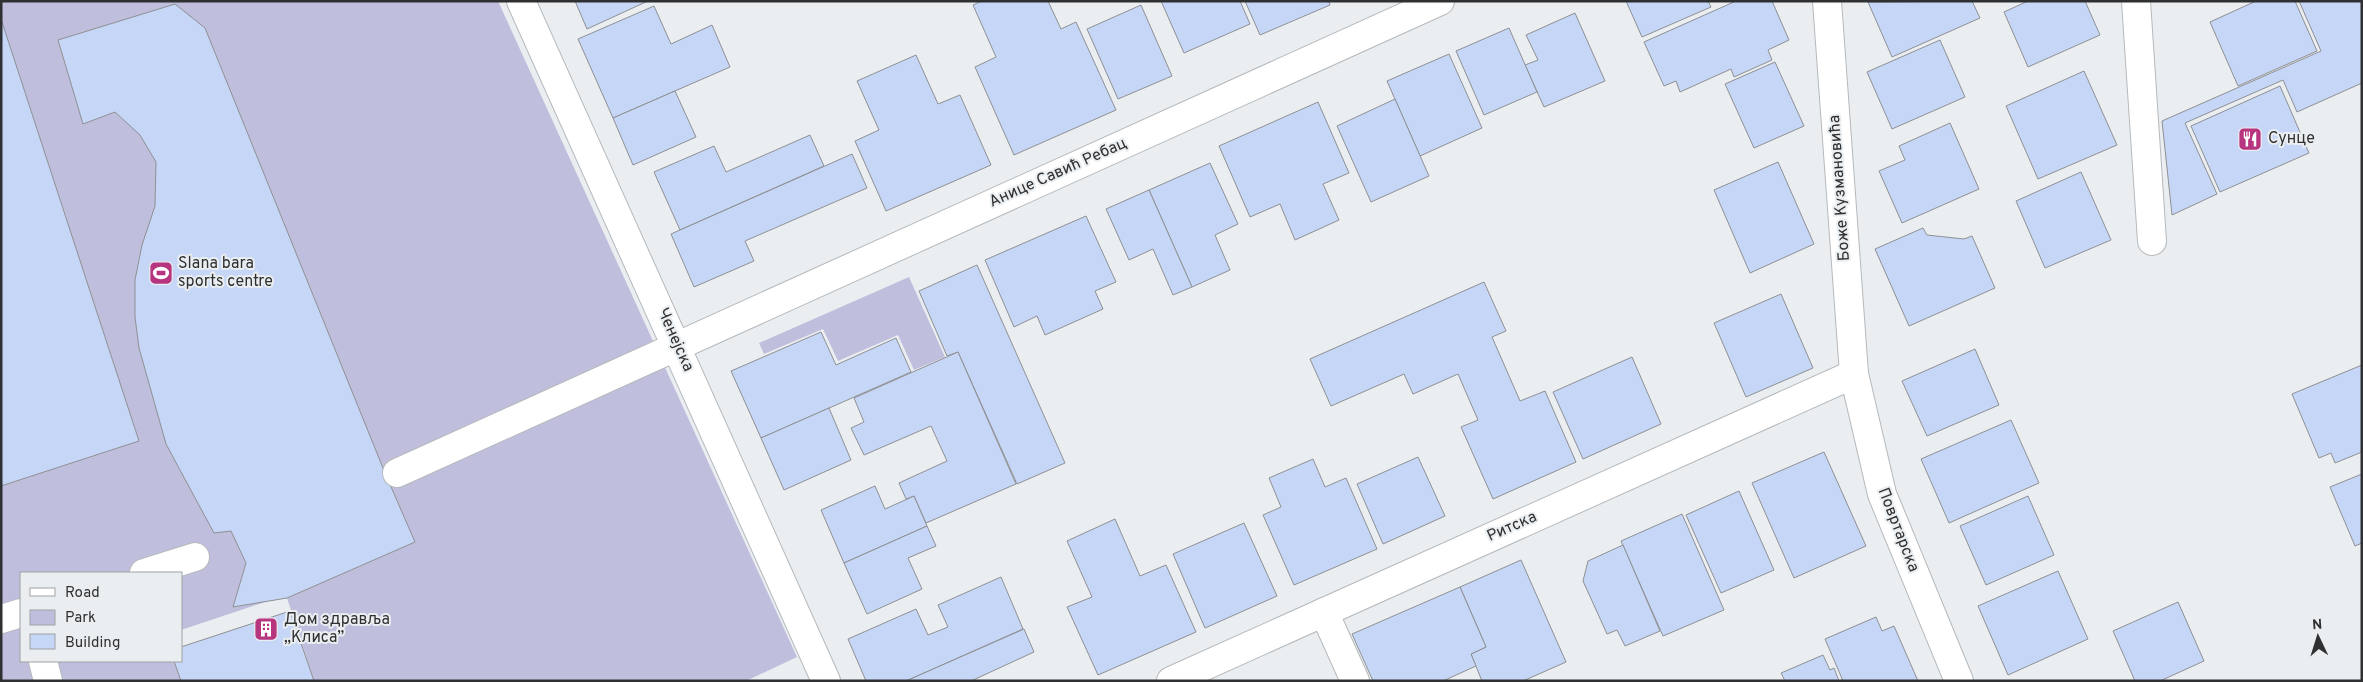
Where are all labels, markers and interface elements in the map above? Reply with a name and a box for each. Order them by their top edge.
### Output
street label: Боже Кузмановића [1825,114,1855,262]
restaurant icon: Сунце [2237,126,2263,152]
place label: Сунце [2268,129,2315,149]
street label: Анице Савић Ребац [986,134,1130,212]
place label: Slana bara sports centre [178,254,273,292]
sports icon: Slana bara sports centre [148,260,174,286]
street label: Ченејска [652,305,698,375]
street label: Повртарска [1873,485,1923,575]
street label: Ритска [1484,507,1540,547]
legend [20,572,182,662]
text: Road [65,584,100,603]
text: Park [65,609,96,628]
place label: Дом здравља „Клиса” [284,610,390,648]
north arrow [2293,612,2343,662]
building icon: Дом здравља „Клиса” [253,616,279,642]
text: N [2312,617,2323,634]
text: Building [65,634,120,653]

